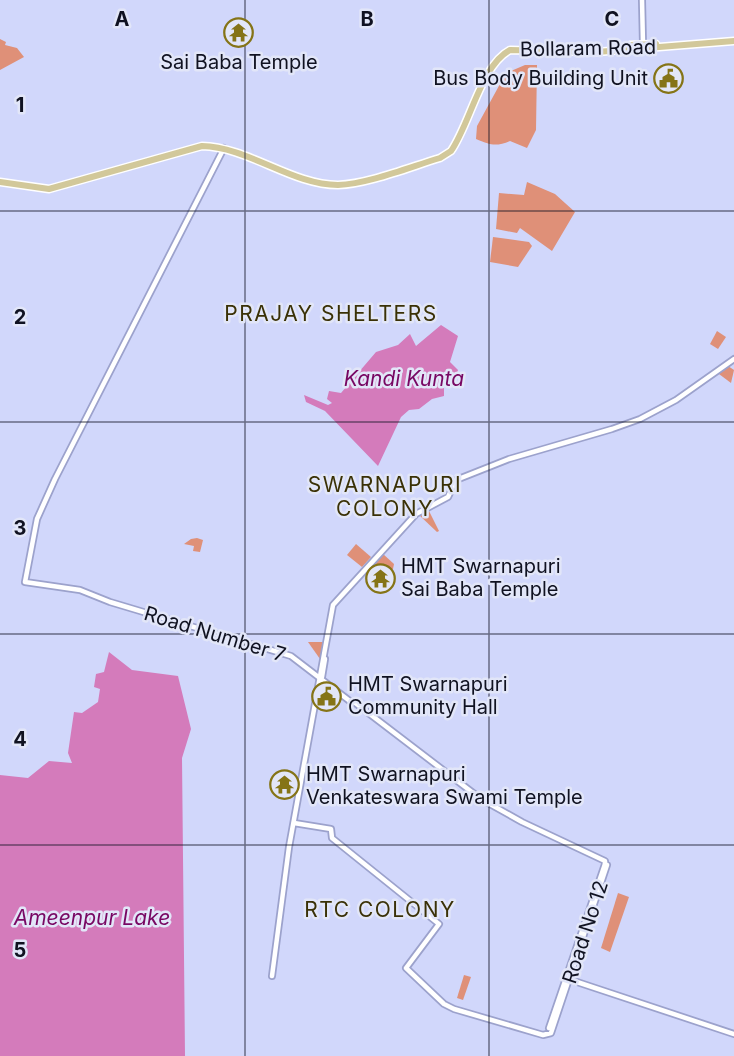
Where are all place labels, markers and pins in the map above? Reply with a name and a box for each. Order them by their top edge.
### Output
temple icon: Sai Baba Temple [223,16,255,48]
place label: Sai Baba Temple [160,50,318,74]
public building icon: Bus Body Building Unit [653,62,685,94]
place label: Bus Body Building Unit [433,66,648,90]
place label: HMT Swarnapuri Sai Baba Temple [401,554,561,601]
temple icon: HMT Swarnapuri Sai Baba Temple [364,562,396,594]
place label: HMT Swarnapuri Community Hall [348,672,508,719]
public building icon: HMT Swarnapuri Community Hall [311,680,343,712]
place label: HMT Swarnapuri Venkateswara Swami Temple [306,762,583,809]
temple icon: HMT Swarnapuri Venkateswara Swami Temple [269,769,301,801]

